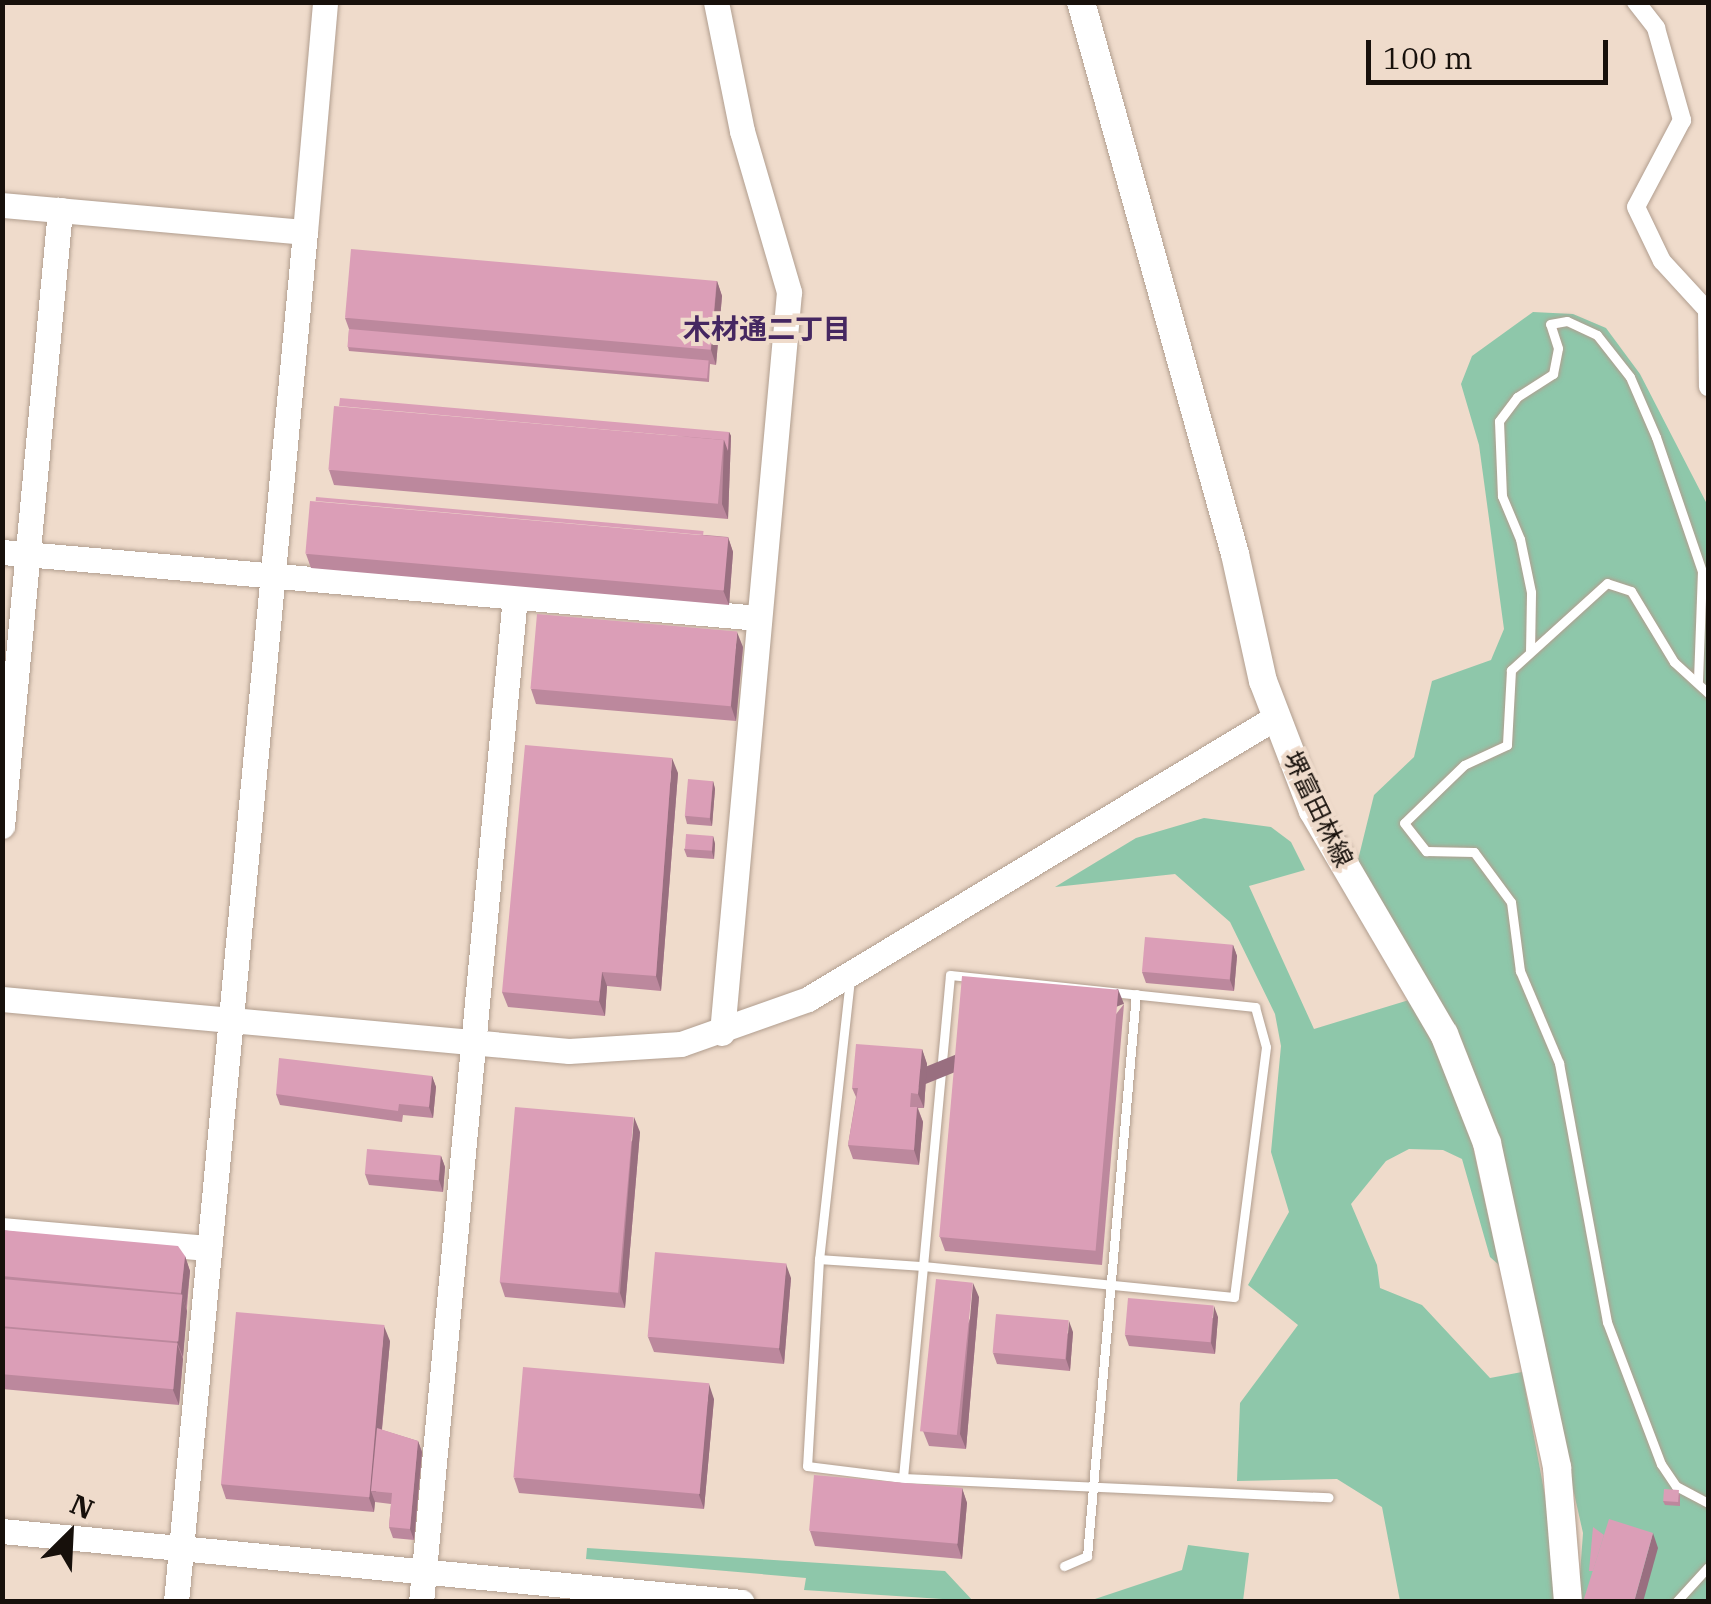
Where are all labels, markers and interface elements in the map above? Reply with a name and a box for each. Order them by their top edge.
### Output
scale bar [1371,20,1614,82]
text: 100 m [1383,38,1473,77]
district label: 木材通二丁目 [683,312,851,346]
street label: 堺富田林線 [1277,746,1359,872]
north arrow [20,1484,120,1584]
text: N [65,1485,100,1528]

